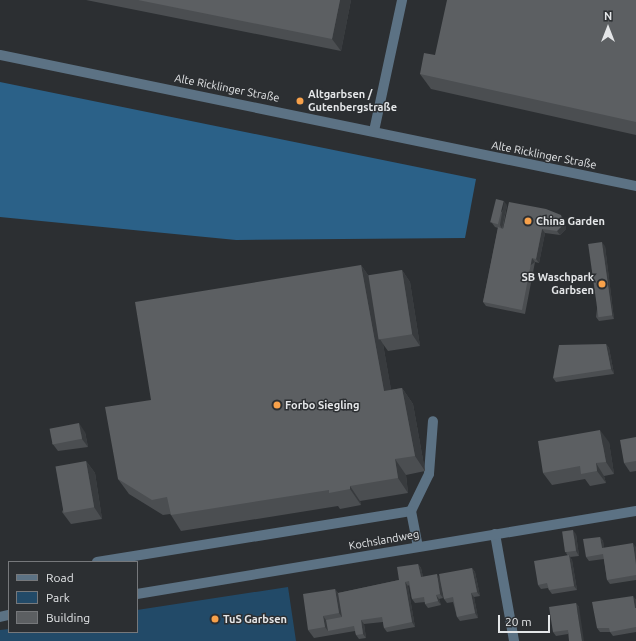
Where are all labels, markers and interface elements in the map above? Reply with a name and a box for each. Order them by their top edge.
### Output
north arrow [588,8,628,48]
text: N [604,10,612,22]
street label: Alte Ricklinger Straße [173,71,281,105]
place label: Altgarbsen / Gutenbergstraße [308,88,397,114]
marker: Altgarbsen / Gutenbergstraße [295,96,305,106]
street label: Alte Ricklinger Straße [490,138,598,172]
place label: China Garden [536,214,605,228]
marker: China Garden [523,216,533,226]
place label: SB Waschpark Garbsen [522,271,594,297]
marker: SB Waschpark Garbsen [597,279,607,289]
place label: Forbo Siegling [285,398,359,412]
marker: Forbo Siegling [272,400,282,410]
street label: Kochslandweg [348,527,420,553]
legend [8,561,138,633]
text: Road [46,571,74,584]
text: Park [46,591,70,604]
scale bar [500,607,552,633]
text: Building [46,611,90,624]
place label: TuS Garbsen [223,612,287,626]
marker: TuS Garbsen [210,614,220,624]
text: 20 m [505,615,532,628]

